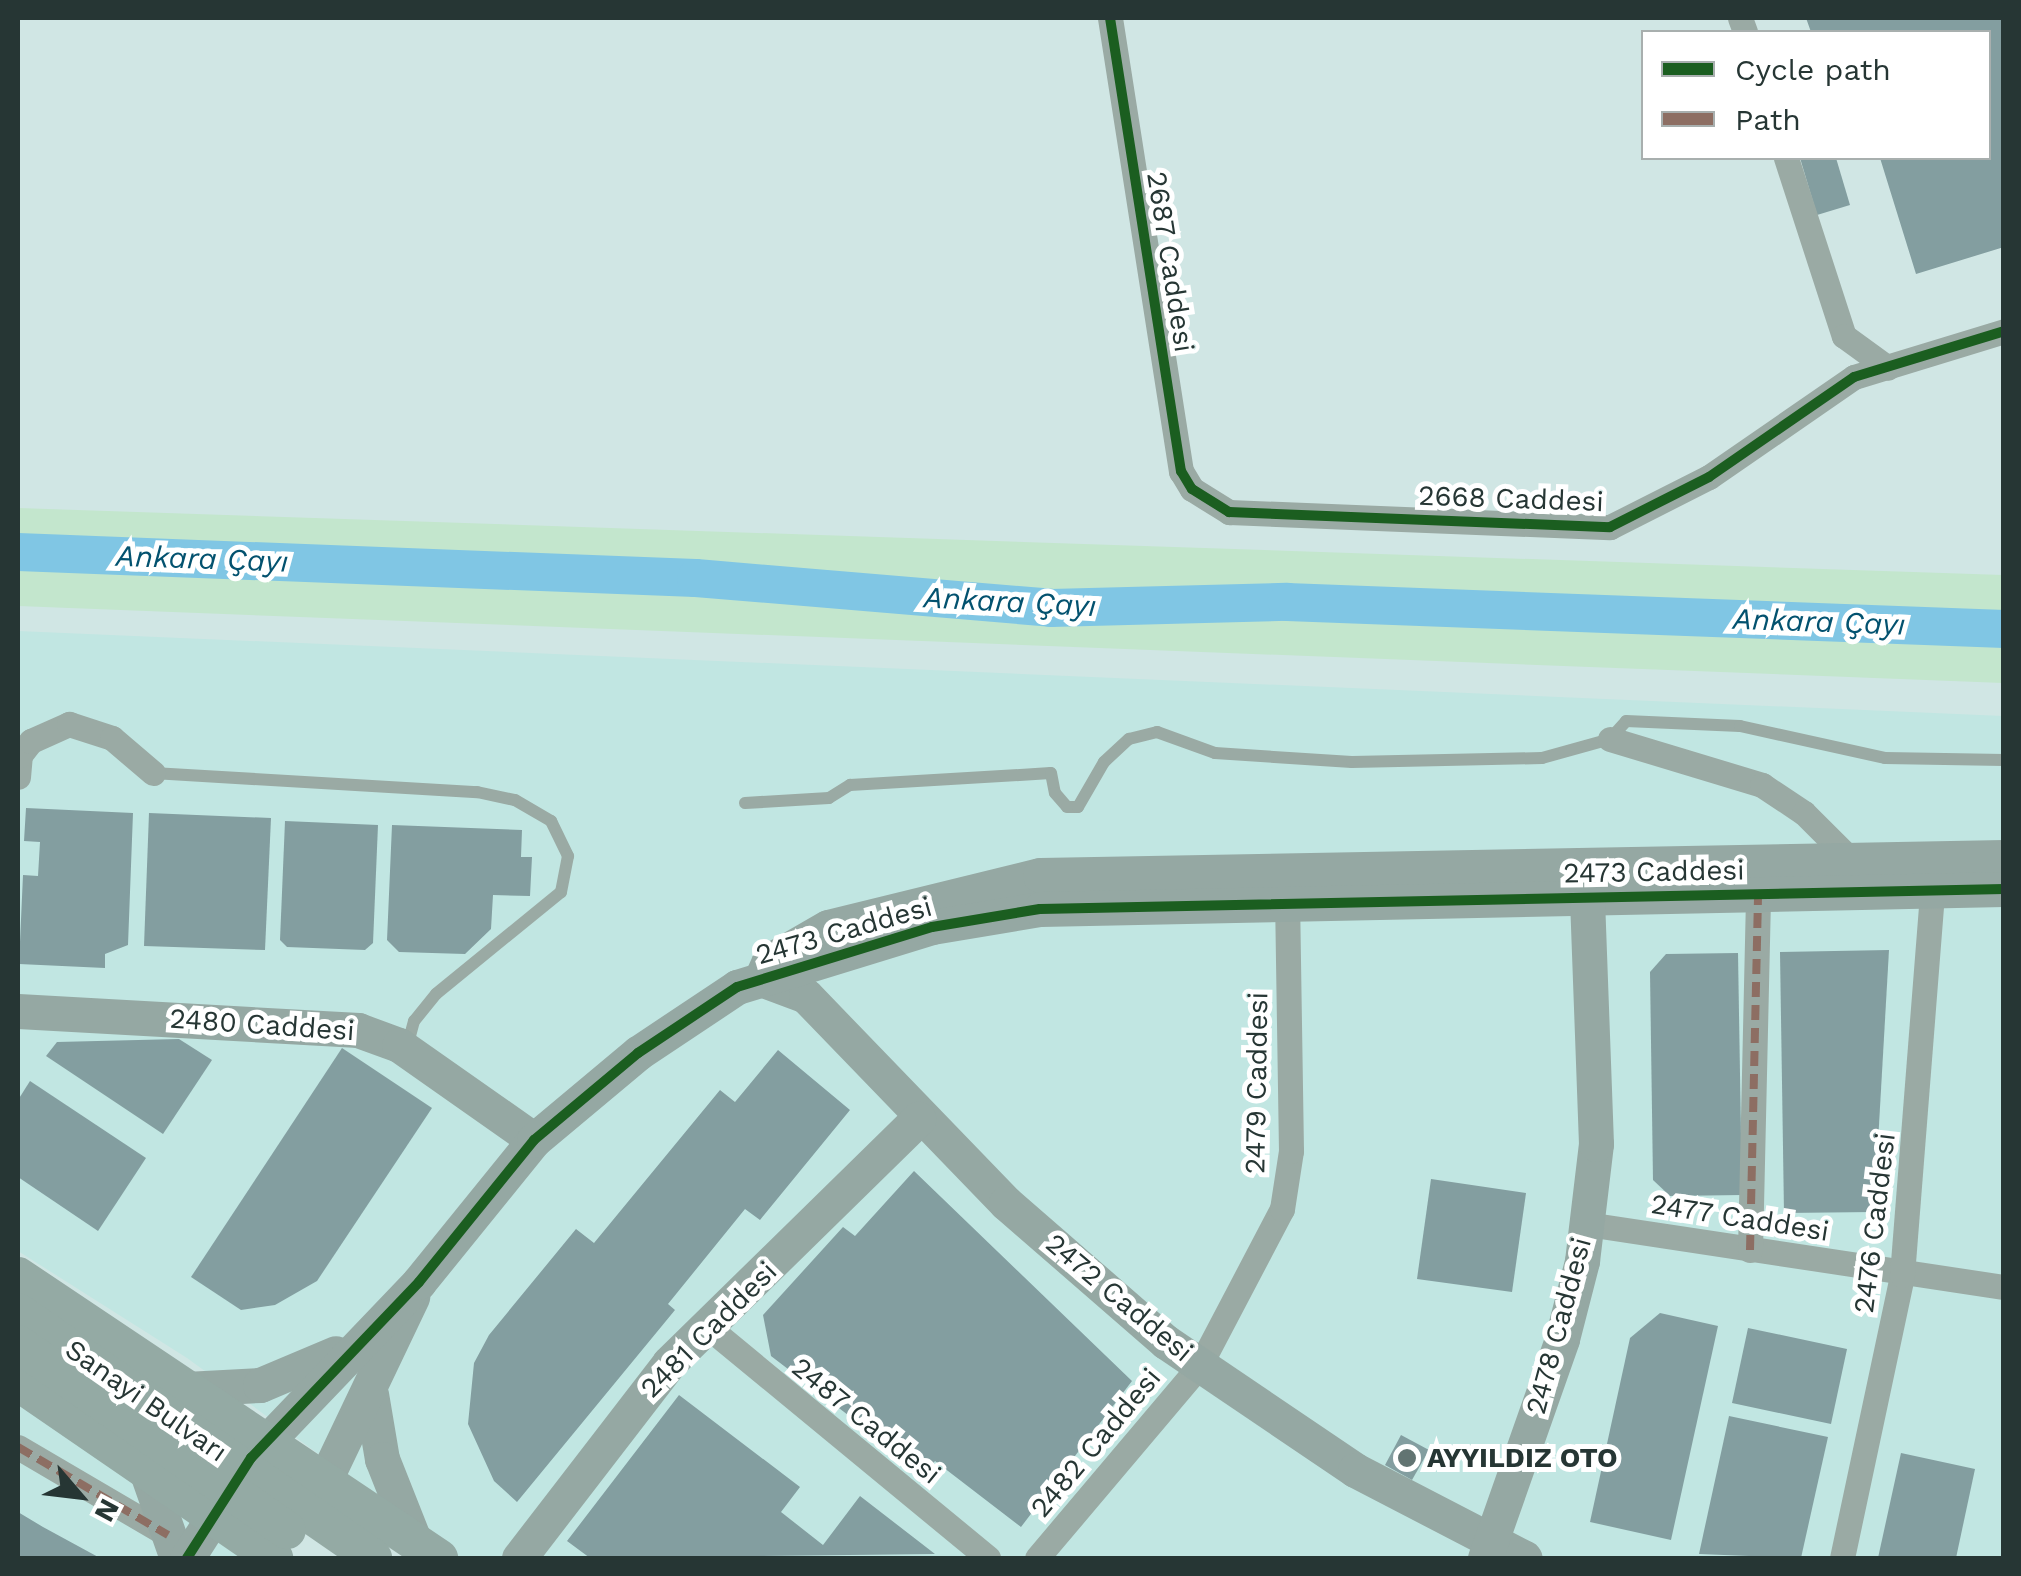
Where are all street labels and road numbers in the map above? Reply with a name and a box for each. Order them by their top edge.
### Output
street label: 2687 Caddesi [1139,169,1201,355]
street label: 2668 Caddesi [1418,479,1604,519]
street label: 2473 Caddesi [1563,854,1745,890]
street label: 2473 Caddesi [752,890,936,972]
street label: 2479 Caddesi [1239,992,1275,1174]
street label: 2480 Caddesi [168,1002,356,1048]
street label: 2476 Caddesi [1847,1131,1903,1315]
street label: 2477 Caddesi [1648,1187,1832,1249]
street label: 2472 Caddesi [1039,1227,1199,1369]
street label: 2478 Caddesi [1519,1234,1599,1418]
street label: 2481 Caddesi [634,1255,784,1405]
street label: Sanayi Bulvarı [59,1333,233,1469]
street label: 2487 Caddesi [785,1351,947,1491]
street label: 2482 Caddesi [1024,1362,1168,1524]

